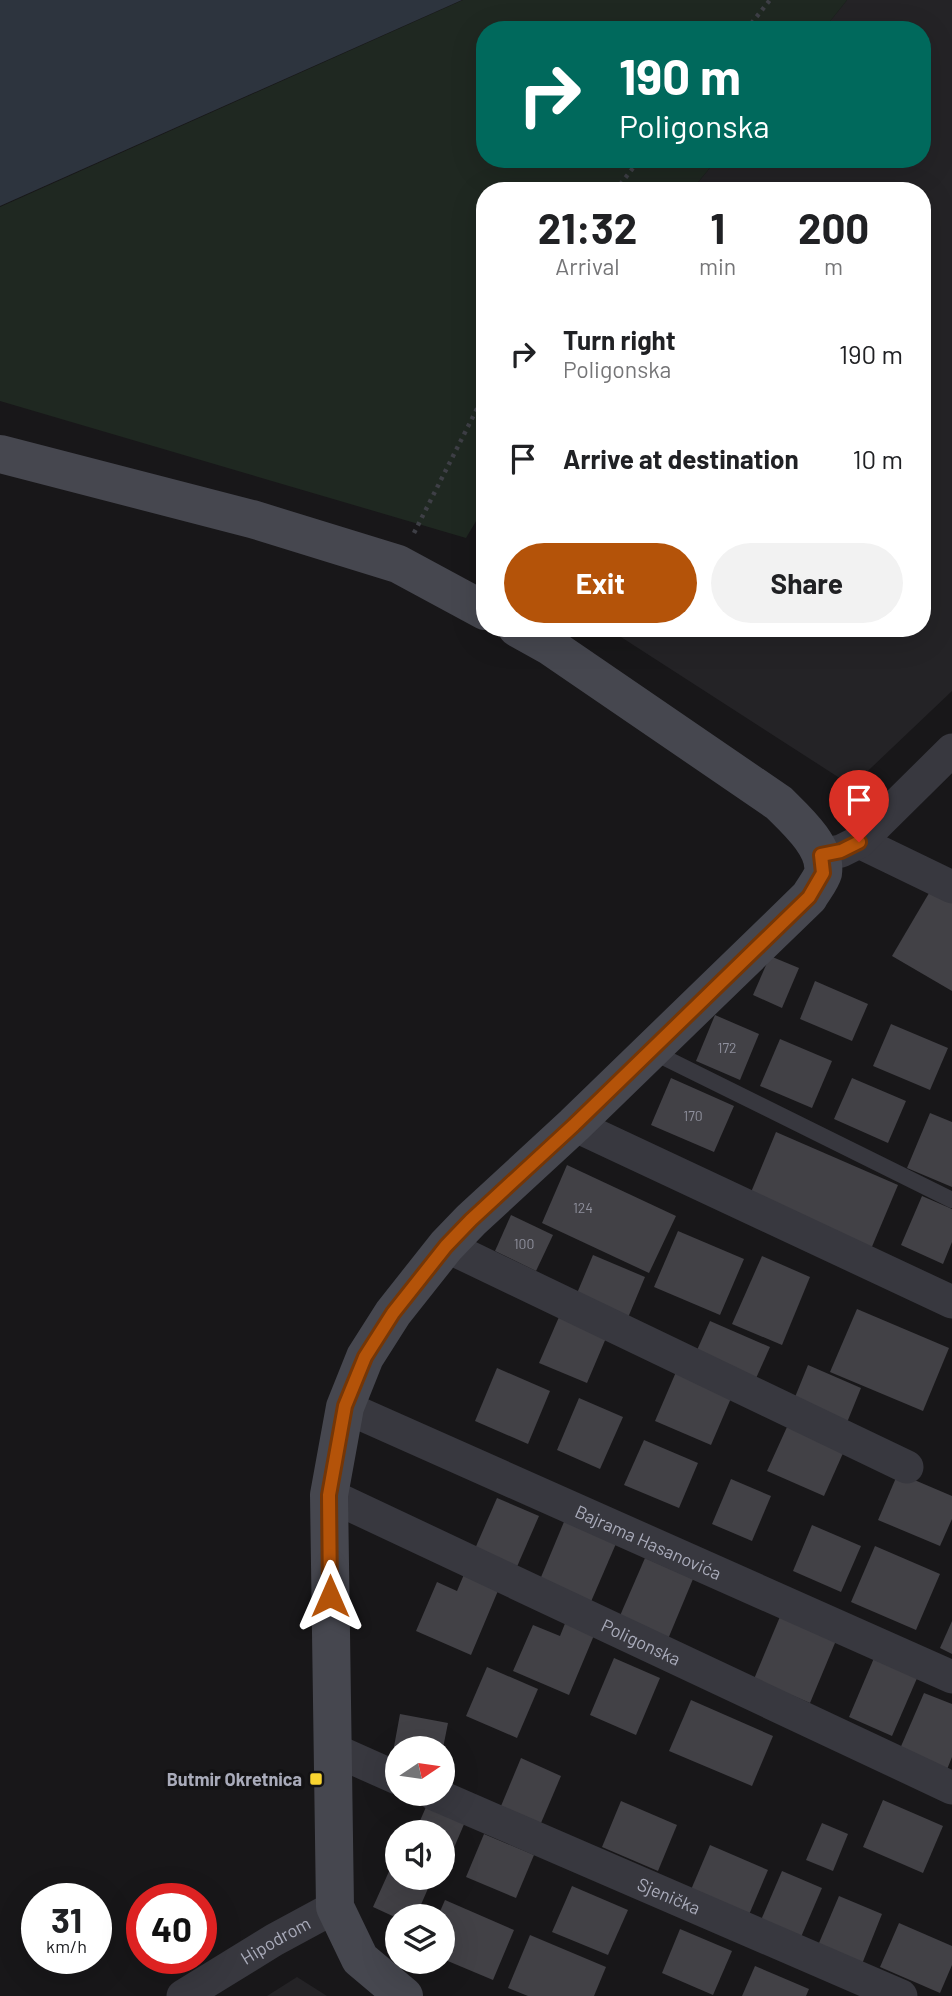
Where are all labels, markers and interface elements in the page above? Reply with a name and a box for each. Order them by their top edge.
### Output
text: 190 m [619,46,741,105]
icon: right [504,49,595,140]
text: Poligonska [619,106,770,144]
text: 21:32 [538,202,637,252]
text: 1 [710,202,725,252]
text: 200 [798,202,869,252]
text: Arrival [555,252,620,280]
text: min [699,252,736,280]
text: m [824,252,843,280]
text: Turn right [563,324,676,355]
icon: right [504,335,542,373]
text: 190 m [839,338,903,369]
text: Poligonska [563,355,671,383]
icon: arrive [504,440,542,478]
text: Arrive at destination [563,443,799,474]
text: 10 m [853,443,903,474]
button: Exit [504,543,697,623]
button: Share [711,543,903,623]
pin [829,770,889,842]
icon: arrive [840,781,878,819]
house number: 172 [717,1039,737,1056]
house number: 170 [683,1107,703,1124]
house number: 124 [573,1199,593,1216]
house number: 100 [514,1235,534,1252]
street label: Bajrama Hasanovića [572,1500,725,1584]
position arrow [293,1559,367,1633]
street label: Poligonska [598,1614,684,1670]
north arrow [385,1736,455,1806]
map controls [385,1736,455,1974]
place label: Butmir Okretnica [167,1768,302,1790]
marker: Butmir Okretnica [308,1771,324,1787]
button: sound [385,1820,455,1890]
street label: Sjenička [634,1872,704,1919]
speed limit sign: 40 [126,1883,217,1974]
text: 31 [51,1898,82,1940]
button: layers [385,1904,455,1974]
street label: Hipodrom [236,1911,314,1969]
text: km/h [46,1935,87,1957]

